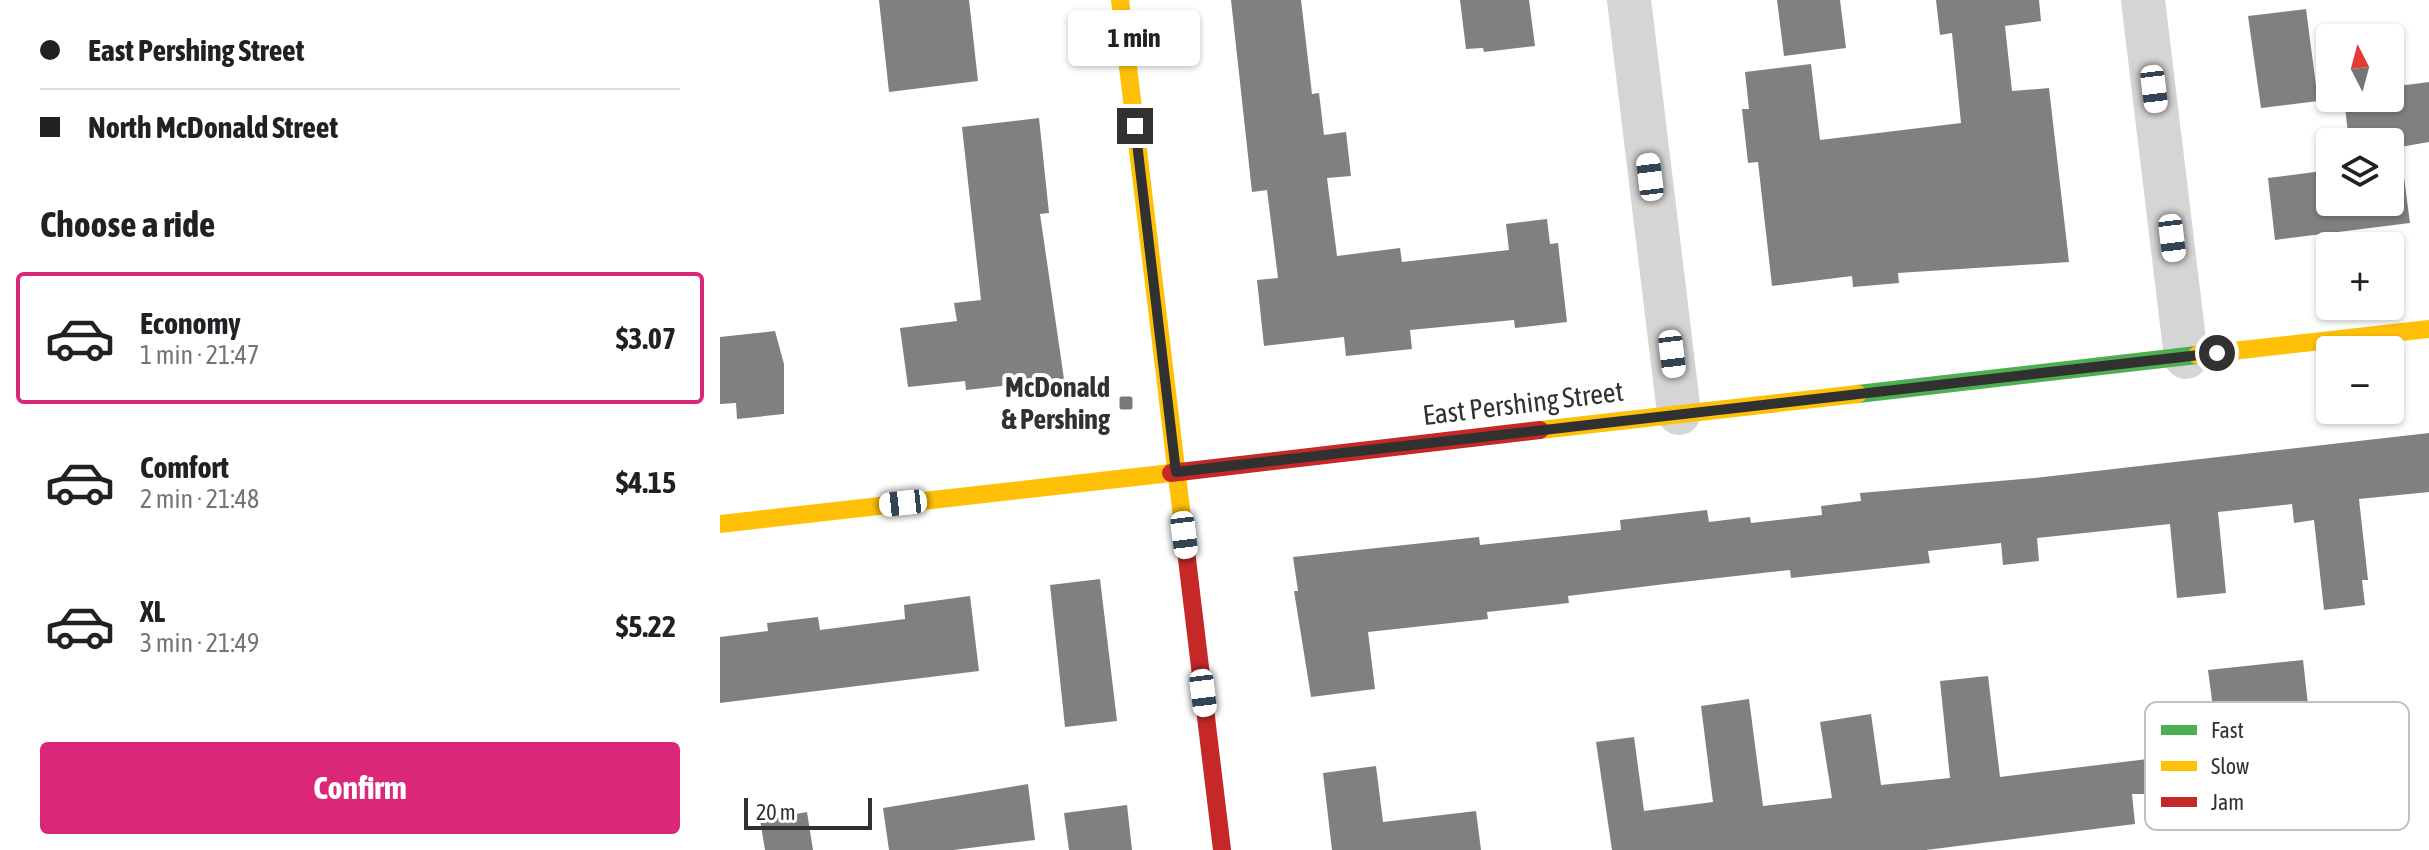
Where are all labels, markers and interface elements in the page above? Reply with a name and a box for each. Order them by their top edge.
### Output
callout: 1 min [1069,10,1201,66]
text: 1 min [1107,23,1161,53]
north arrow [2316,24,2404,112]
map controls [2316,24,2404,424]
text: East Pershing Street [88,33,304,67]
car [2139,64,2169,114]
route end [1117,108,1153,144]
text: North McDonald Street [88,110,338,144]
button: layers [2316,128,2404,216]
car [1635,152,1665,202]
text: Choose a ride [40,203,215,245]
car [2157,213,2187,263]
button: + [2316,232,2404,320]
icon: car [44,302,116,374]
text: Economy [140,306,241,340]
text: $3.07 [616,321,676,355]
car [1657,329,1687,379]
route start [2199,335,2235,371]
button: − [2316,336,2404,424]
text: 1 min · 21:47 [140,340,259,370]
place label: McDonald & Pershing [1002,371,1111,435]
street label: East Pershing Street [1421,375,1625,431]
marker: McDonald & Pershing [1117,394,1135,412]
icon: car [44,446,116,518]
text: Comfort [140,450,229,484]
text: $4.15 [616,465,676,499]
text: 2 min · 21:48 [140,484,259,514]
car [878,489,928,517]
car [1169,510,1199,560]
icon: car [44,590,116,662]
text: XL [140,594,165,628]
text: $5.22 [616,609,676,643]
text: 3 min · 21:49 [140,628,259,658]
car [1188,668,1218,718]
legend [2145,702,2409,830]
text: Fast [2211,717,2244,743]
button: Confirm [40,742,680,834]
text: Slow [2211,753,2249,779]
text: Jam [2211,789,2244,815]
scale bar [744,794,872,830]
text: 20 m [756,799,796,825]

